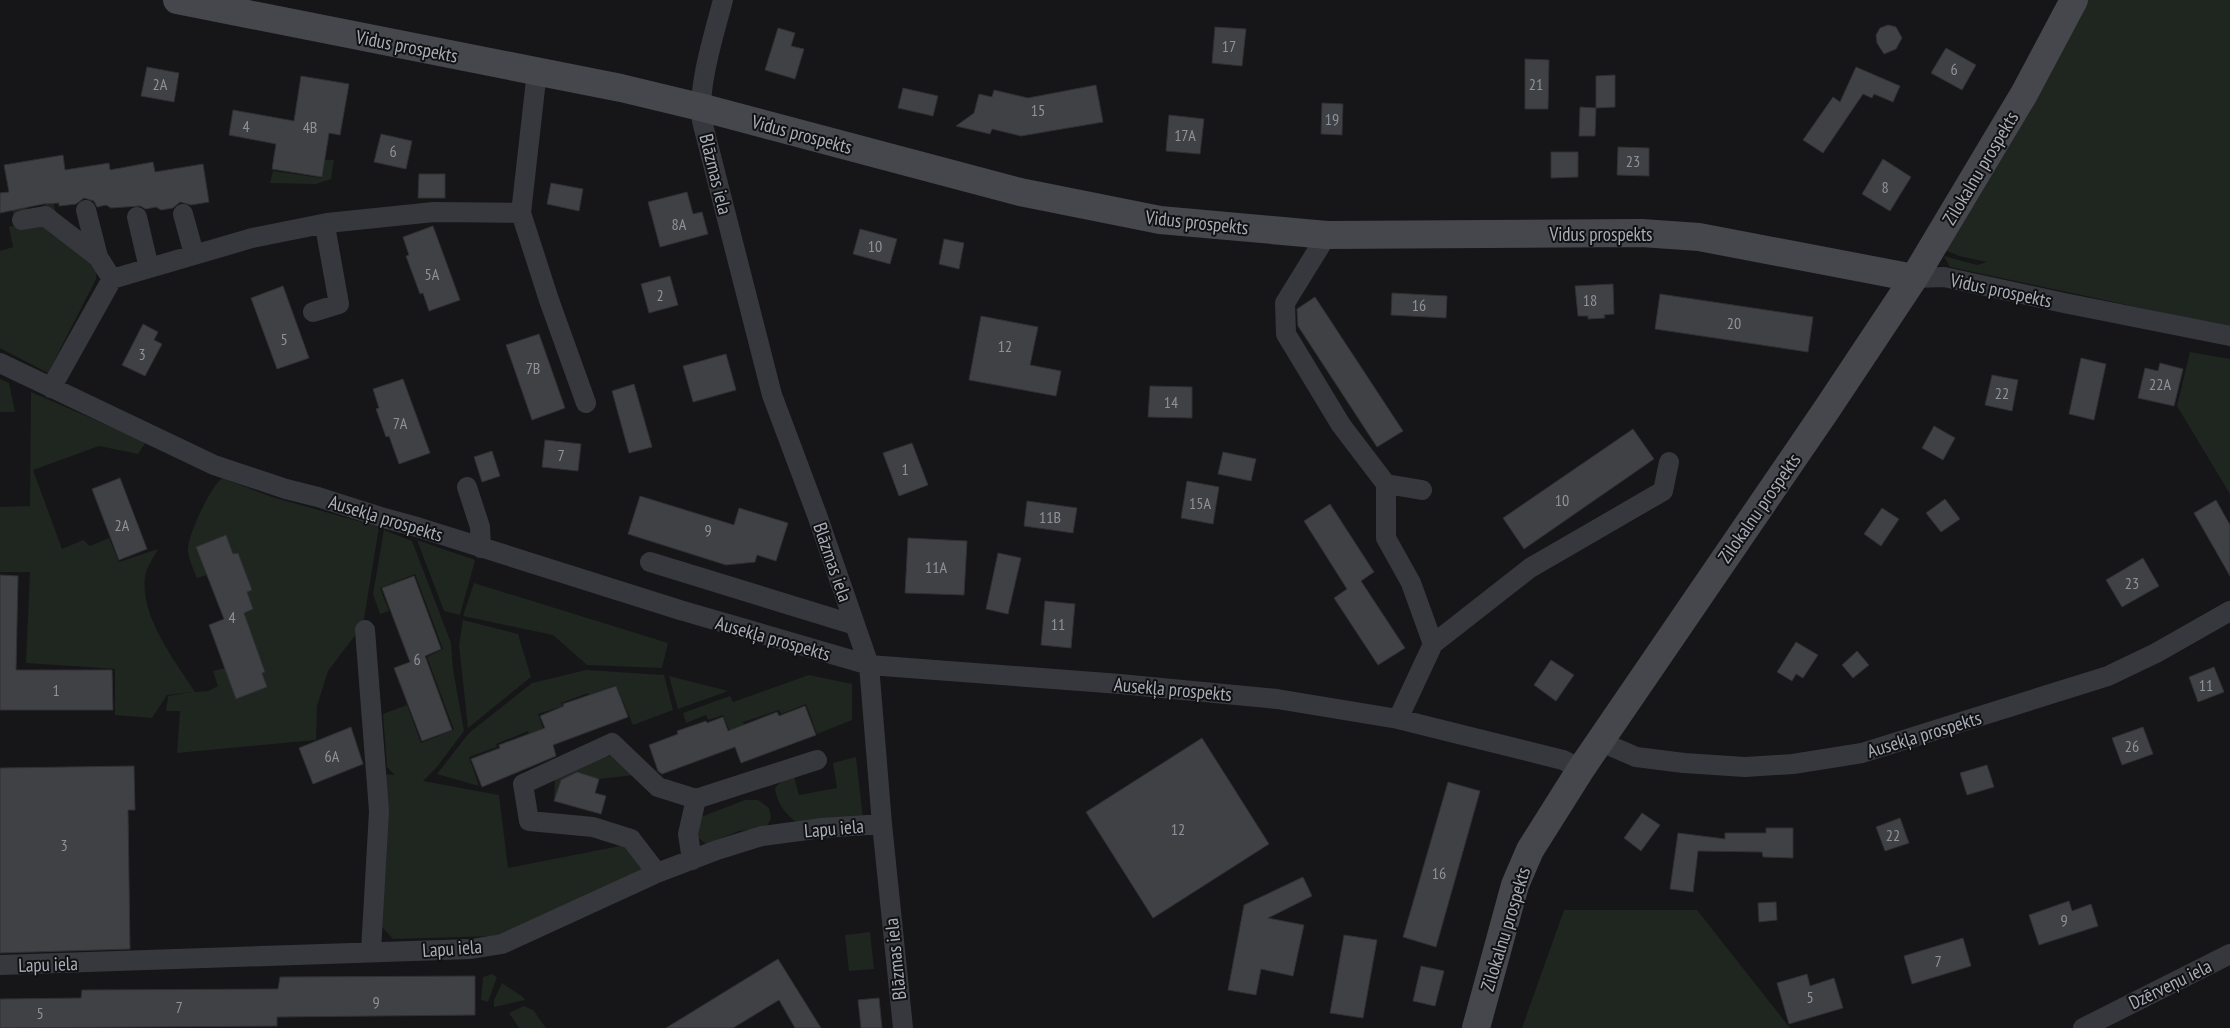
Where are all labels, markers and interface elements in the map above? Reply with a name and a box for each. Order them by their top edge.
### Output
street label: Vidus prospekts [353,24,460,68]
house number: 17 [1222,36,1236,56]
house number: 6 [1950,59,1958,79]
house number: 2A [153,74,168,94]
house number: 21 [1529,74,1543,94]
house number: 15 [1031,100,1045,120]
street label: Zilokalnu prospekts [1937,107,2023,229]
street label: Vidus prospekts [748,109,855,159]
house number: 19 [1325,109,1339,129]
house number: 4 [242,116,250,136]
house number: 4B [303,117,317,137]
house number: 17A [1174,125,1196,145]
street label: Blāzmas iela [694,131,738,217]
house number: 6 [389,141,397,161]
house number: 23 [1626,151,1640,171]
house number: 8 [1881,177,1889,197]
street label: Vidus prospekts [1143,205,1250,239]
house number: 8A [672,214,687,234]
street label: Vidus prospekts [1548,222,1653,246]
house number: 10 [868,236,882,256]
house number: 5A [425,264,440,284]
street label: Vidus prospekts [1947,267,2054,312]
house number: 2 [656,285,664,305]
house number: 18 [1583,290,1597,310]
house number: 16 [1412,295,1426,315]
house number: 20 [1727,313,1741,333]
house number: 5 [280,329,288,349]
house number: 12 [998,336,1012,356]
house number: 3 [138,344,146,364]
house number: 7B [526,358,540,378]
house number: 22A [2149,374,2171,394]
house number: 22 [1995,383,2009,403]
house number: 14 [1164,392,1178,412]
house number: 7A [393,413,408,433]
house number: 7 [557,445,565,465]
street label: Zilokalnu prospekts [1712,449,1806,567]
house number: 1 [901,459,909,479]
street label: Ausekļa prospekts [326,489,446,547]
house number: 10 [1555,490,1569,510]
house number: 15A [1189,493,1211,513]
house number: 11B [1039,507,1061,527]
house number: 2A [115,515,130,535]
street label: Blāzmas iela [808,519,858,605]
house number: 9 [704,520,712,540]
house number: 11A [925,557,947,577]
house number: 23 [2125,573,2139,593]
house number: 4 [228,607,236,627]
street label: Ausekļa prospekts [713,610,833,666]
house number: 11 [1051,614,1065,634]
house number: 6 [413,649,421,669]
street label: Ausekļa prospekts [1113,672,1233,706]
house number: 11 [2199,675,2213,695]
house number: 1 [52,680,60,700]
street label: Ausekļa prospekts [1864,705,1984,763]
house number: 26 [2125,736,2139,756]
house number: 6A [325,746,340,766]
street label: Lapu iela [803,813,865,843]
house number: 12 [1171,819,1185,839]
house number: 22 [1886,825,1900,845]
house number: 3 [60,835,68,855]
house number: 16 [1432,863,1446,883]
street label: Zilokalnu prospekts [1475,864,1535,994]
house number: 9 [2060,910,2068,930]
street label: Blāzmas iela [879,917,911,1001]
street label: Lapu iela [421,934,483,962]
street label: Lapu iela [18,951,78,977]
house number: 7 [1934,951,1942,971]
street label: Dzērveņu iela [2125,954,2215,1014]
house number: 5 [1806,987,1814,1007]
house number: 9 [372,992,380,1012]
house number: 7 [175,997,183,1017]
house number: 5 [36,1003,44,1023]

